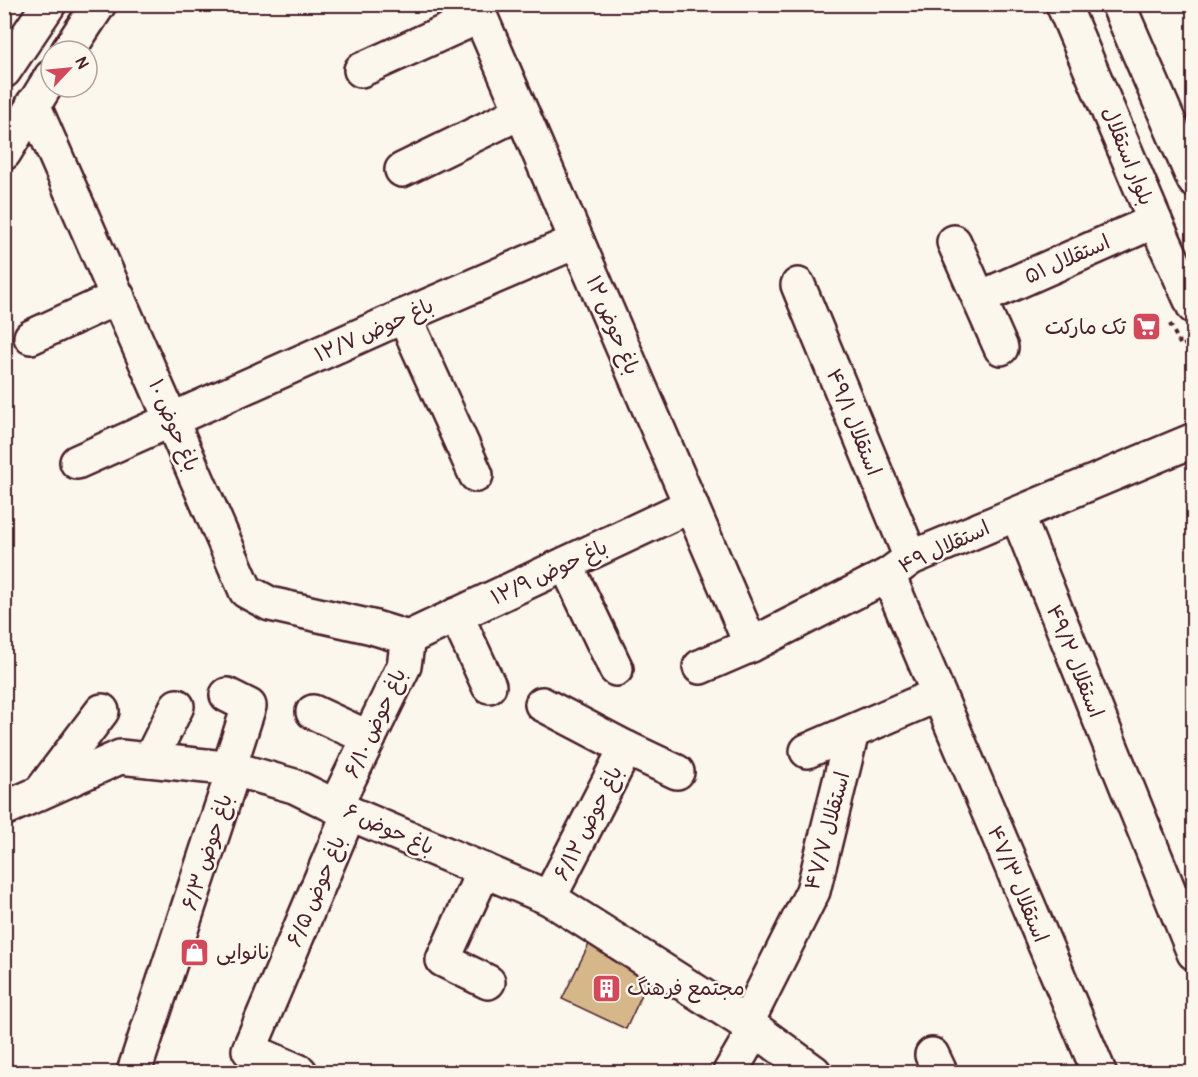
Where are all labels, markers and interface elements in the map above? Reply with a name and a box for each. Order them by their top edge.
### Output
north arrow [39,39,99,99]
text: N [70,54,93,72]
street label: بلوار استقلال [1095,103,1160,210]
street label: ۵۱ استقلال [1020,229,1114,290]
street label: ۱۲ باغ حوض [579,271,646,379]
street label: ۱۲/۷ باغ حوض [310,292,438,370]
supermarket icon: تک مارکت [1131,311,1163,343]
place label: تک مارکت [1045,314,1127,341]
street label: ۴۹/۱ استقلال [820,365,887,480]
street label: ۱۰ باغ حوض [141,375,205,476]
street label: ۴۹ استقلال [894,515,994,580]
street label: ۱۲/۹ باغ حوض [486,534,612,612]
street label: ۴۹/۲ استقلال [1040,601,1109,722]
street label: ۶/۱۰ باغ حوض [338,664,414,783]
street label: ۶/۱۲ باغ حوض [548,761,630,886]
street label: ۴۷/۷ استقلال [799,769,856,893]
street label: ۶/۳ باغ حوض [176,790,240,914]
street label: ۶ باغ حوض [339,798,438,862]
street label: ۴۷/۳ استقلال [981,822,1054,947]
street label: ۶/۵ باغ حوض [281,832,353,951]
shop icon: نانوایی [179,936,211,968]
place label: نانوایی [216,939,271,966]
building icon: مجتمع فرهنگ [590,972,622,1004]
place label: مجتمع فرهنگ [627,975,745,1003]

